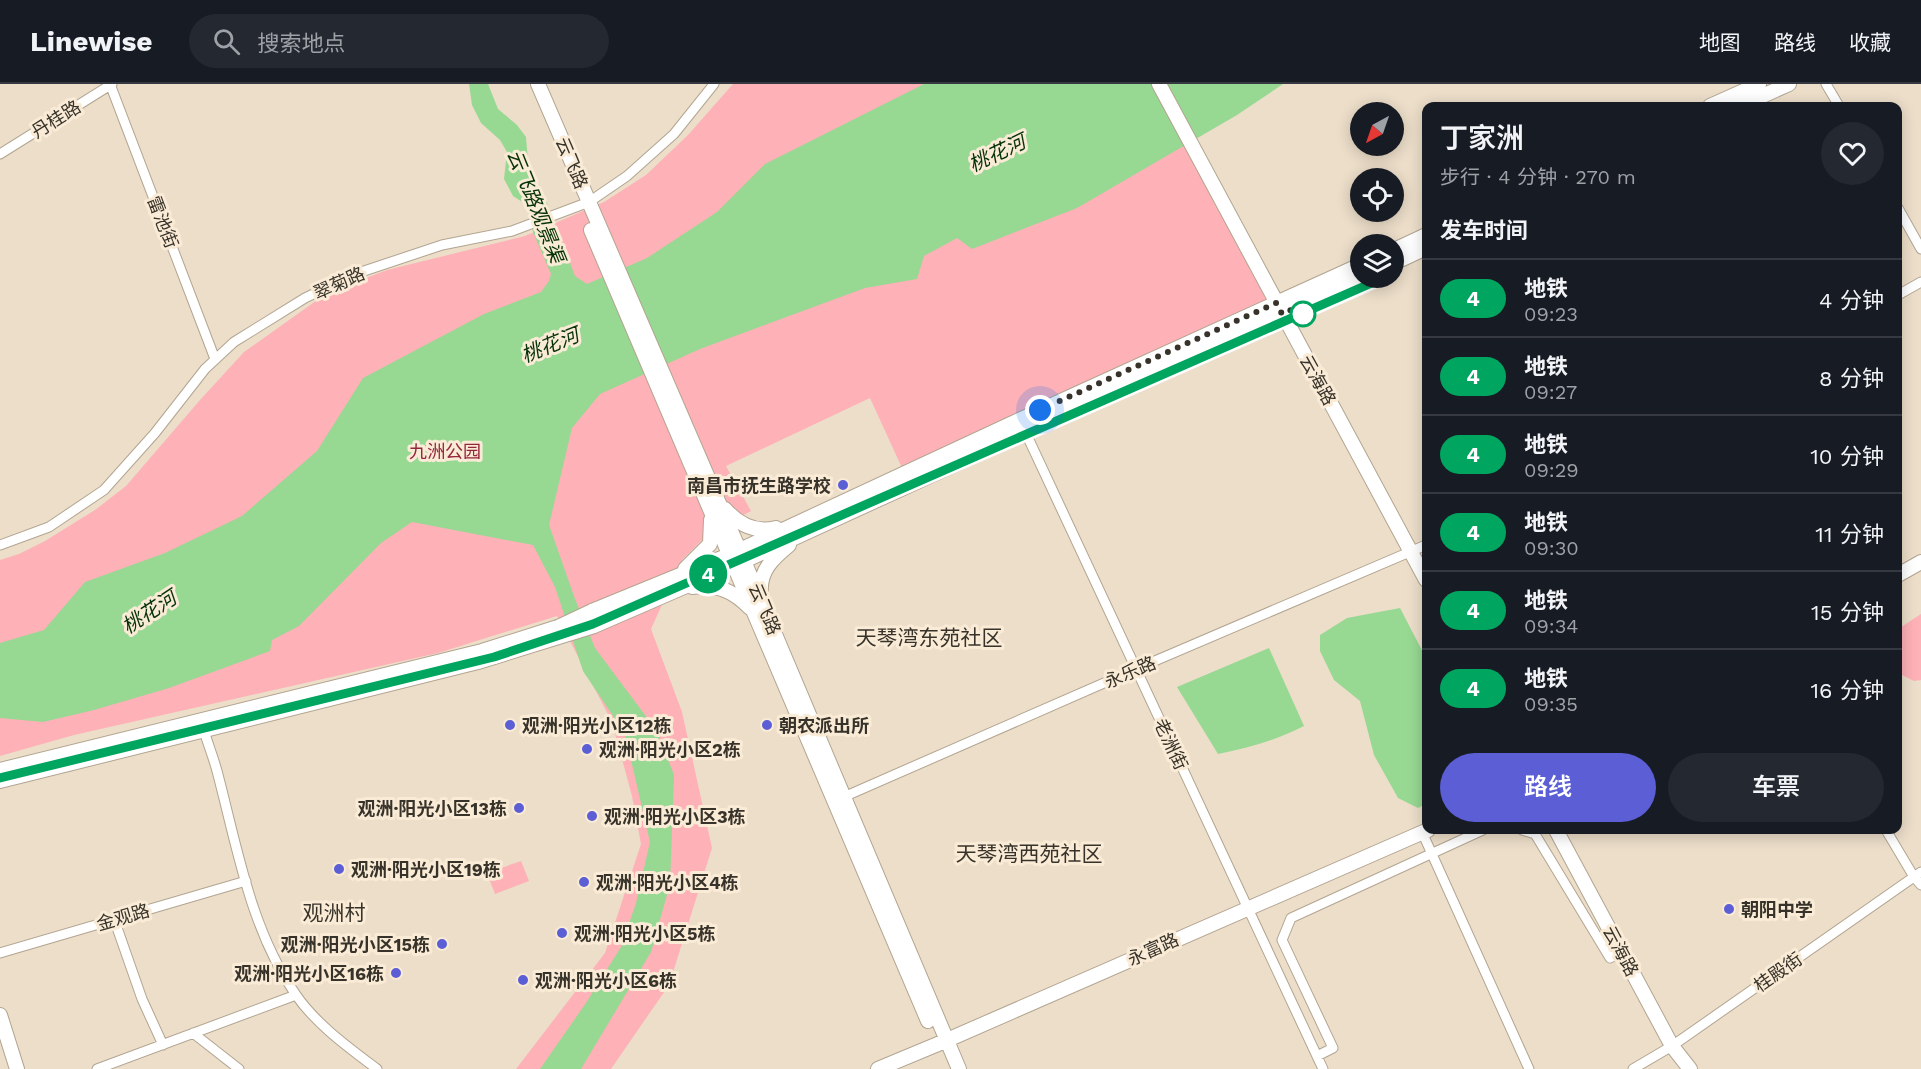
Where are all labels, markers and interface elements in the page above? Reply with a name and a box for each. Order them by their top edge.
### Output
search box [189,14,609,68]
text: Linewise [30,25,153,58]
icon: search [210,25,243,58]
text: 地图 [1699,30,1741,55]
text: 路线 [1774,30,1816,55]
text: 收藏 [1849,30,1891,55]
text: 搜索地点 [258,31,346,56]
street label: 丹桂路 [28,96,84,142]
north arrow [1350,102,1404,156]
map controls [1350,102,1404,288]
text: 丁家洲 [1440,122,1524,155]
button: heart [1821,122,1884,185]
water label: 桃花河 [965,128,1033,177]
street label: 云飞路 [552,134,592,192]
water label: 云飞路观景渠 [502,146,571,269]
text: 步行 · 4 分钟 · 270 m [1440,165,1636,189]
button: locate [1350,168,1404,222]
street label: 雷池街 [144,193,182,251]
text: 发车时间 [1440,218,1528,243]
button: layers [1350,234,1404,288]
street label: 翠菊路 [310,262,368,304]
text: 地铁 [1524,276,1568,301]
text: 4 [1466,286,1480,311]
text: 4 分钟 [1819,288,1884,313]
unlabelled marker [1290,301,1316,327]
text: 09:23 [1524,302,1578,326]
water label: 桃花河 [518,321,586,367]
street label: 云海路 [1296,351,1340,409]
text: 地铁 [1524,354,1568,379]
text: 4 [1466,364,1480,389]
text: 8 分钟 [1819,366,1884,391]
text: 09:27 [1524,380,1577,404]
your location [1025,395,1055,425]
text: 地铁 [1524,432,1568,457]
park label: 九洲公园 [409,441,481,462]
text: 4 [1466,442,1480,467]
text: 10 分钟 [1810,444,1884,469]
text: 09:29 [1524,458,1579,482]
place label: 南昌市抚生路学校 [687,475,831,496]
marker: 南昌市抚生路学校 [836,478,850,492]
text: 地铁 [1524,510,1568,535]
text: 4 [1466,520,1480,545]
text: 11 分钟 [1815,522,1884,547]
text: 09:30 [1524,536,1579,560]
line badge: 4 [688,554,728,594]
text: 4 [701,562,715,587]
street label: 云飞路 [745,580,785,638]
water label: 桃花河 [117,583,184,638]
text: 地铁 [1524,588,1568,613]
text: 4 [1466,598,1480,623]
text: 15 分钟 [1811,600,1884,625]
text: 09:34 [1524,614,1579,638]
district label: 天琴湾东苑社区 [856,625,1003,650]
street label: 永乐路 [1101,652,1159,692]
text: 地铁 [1524,666,1568,691]
text: 4 [1466,676,1480,701]
text: 16 分钟 [1811,678,1884,703]
text: 09:35 [1524,692,1578,716]
place label: 观洲·阳光小区12栋 [522,715,671,736]
place label: 朝农派出所 [779,715,869,736]
street label: 老洲街 [1150,715,1192,773]
marker: 观洲·阳光小区12栋 [503,718,517,732]
marker: 朝农派出所 [760,718,774,732]
place label: 观洲·阳光小区2栋 [599,739,741,760]
marker: 观洲·阳光小区2栋 [580,742,594,756]
button: 路线 [1440,753,1656,822]
button: 车票 [1668,753,1884,822]
place label: 观洲·阳光小区13栋 [358,798,507,819]
marker: 观洲·阳光小区13栋 [512,801,526,815]
place label: 观洲·阳光小区3栋 [604,806,746,827]
marker: 观洲·阳光小区3栋 [585,809,599,823]
district label: 天琴湾西苑社区 [956,841,1103,866]
place label: 观洲·阳光小区19栋 [351,859,501,880]
marker: 观洲·阳光小区19栋 [332,862,346,876]
place label: 观洲·阳光小区4栋 [596,872,739,893]
marker: 观洲·阳光小区4栋 [577,875,591,889]
street label: 金观路 [94,899,152,935]
place label: 朝阳中学 [1741,899,1813,920]
district label: 观洲村 [303,900,366,925]
marker: 朝阳中学 [1722,902,1736,916]
street label: 云海路 [1599,922,1643,980]
place label: 观洲·阳光小区5栋 [574,923,715,944]
marker: 观洲·阳光小区5栋 [555,926,569,940]
street label: 永富路 [1124,928,1182,970]
place label: 观洲·阳光小区15栋 [281,934,430,955]
marker: 观洲·阳光小区15栋 [435,937,449,951]
street label: 桂殿街 [1750,948,1806,996]
place label: 观洲·阳光小区16栋 [234,963,384,984]
marker: 观洲·阳光小区16栋 [389,966,403,980]
place label: 观洲·阳光小区6栋 [535,970,677,991]
marker: 观洲·阳光小区6栋 [516,973,530,987]

